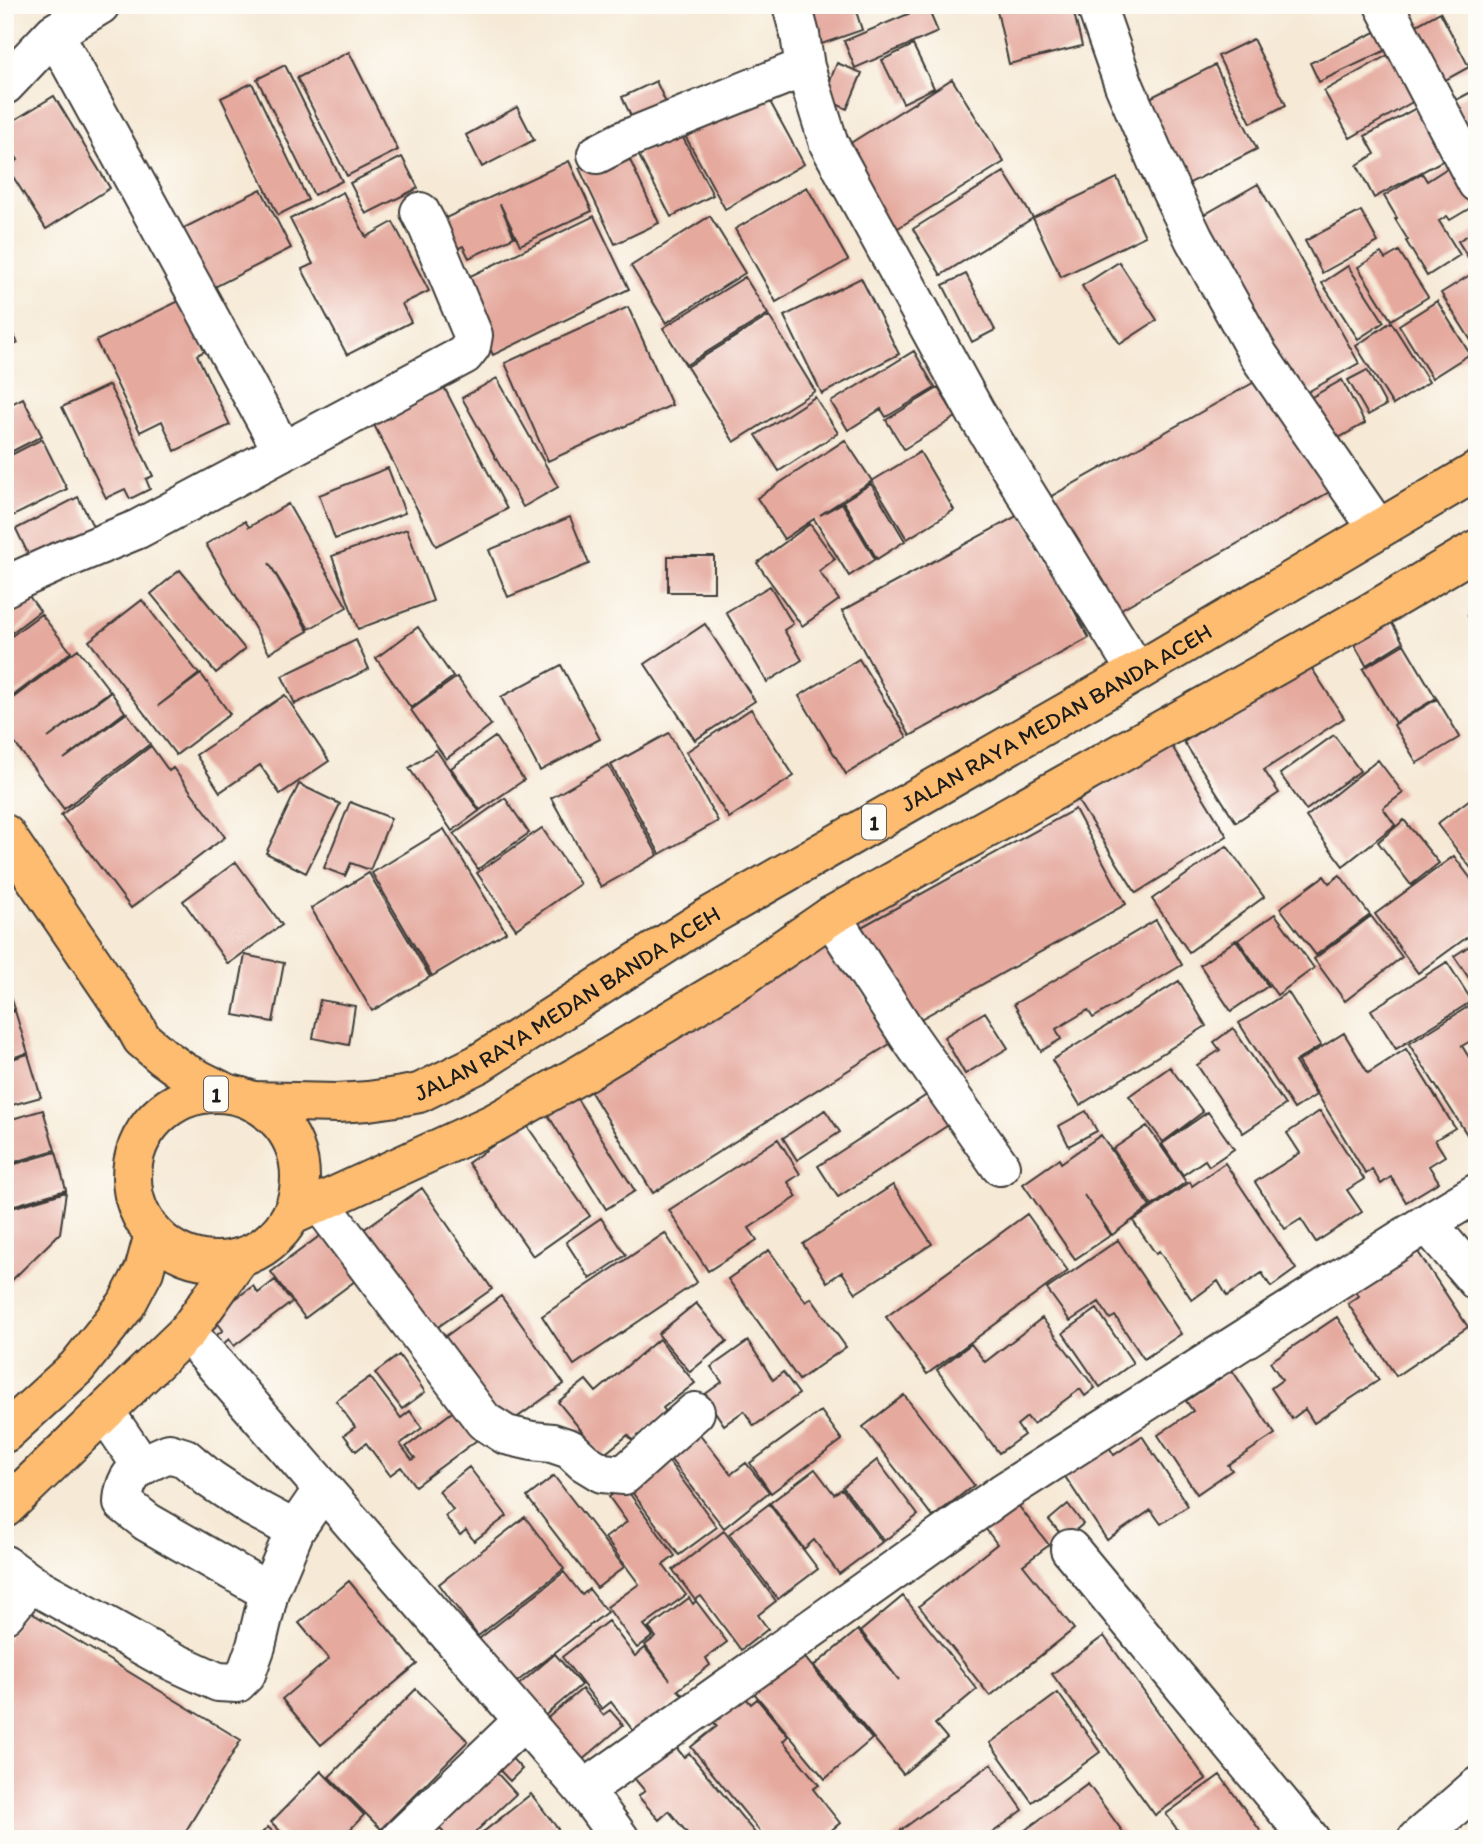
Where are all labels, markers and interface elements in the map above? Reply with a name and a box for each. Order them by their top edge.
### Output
street label: JALAN RAYA MEDAN BANDA ACEH [896,617,1217,818]
road number: 1 [862,804,886,840]
street label: JALAN RAYA MEDAN BANDA ACEH [410,899,725,1107]
road number: 1 [204,1076,228,1112]

